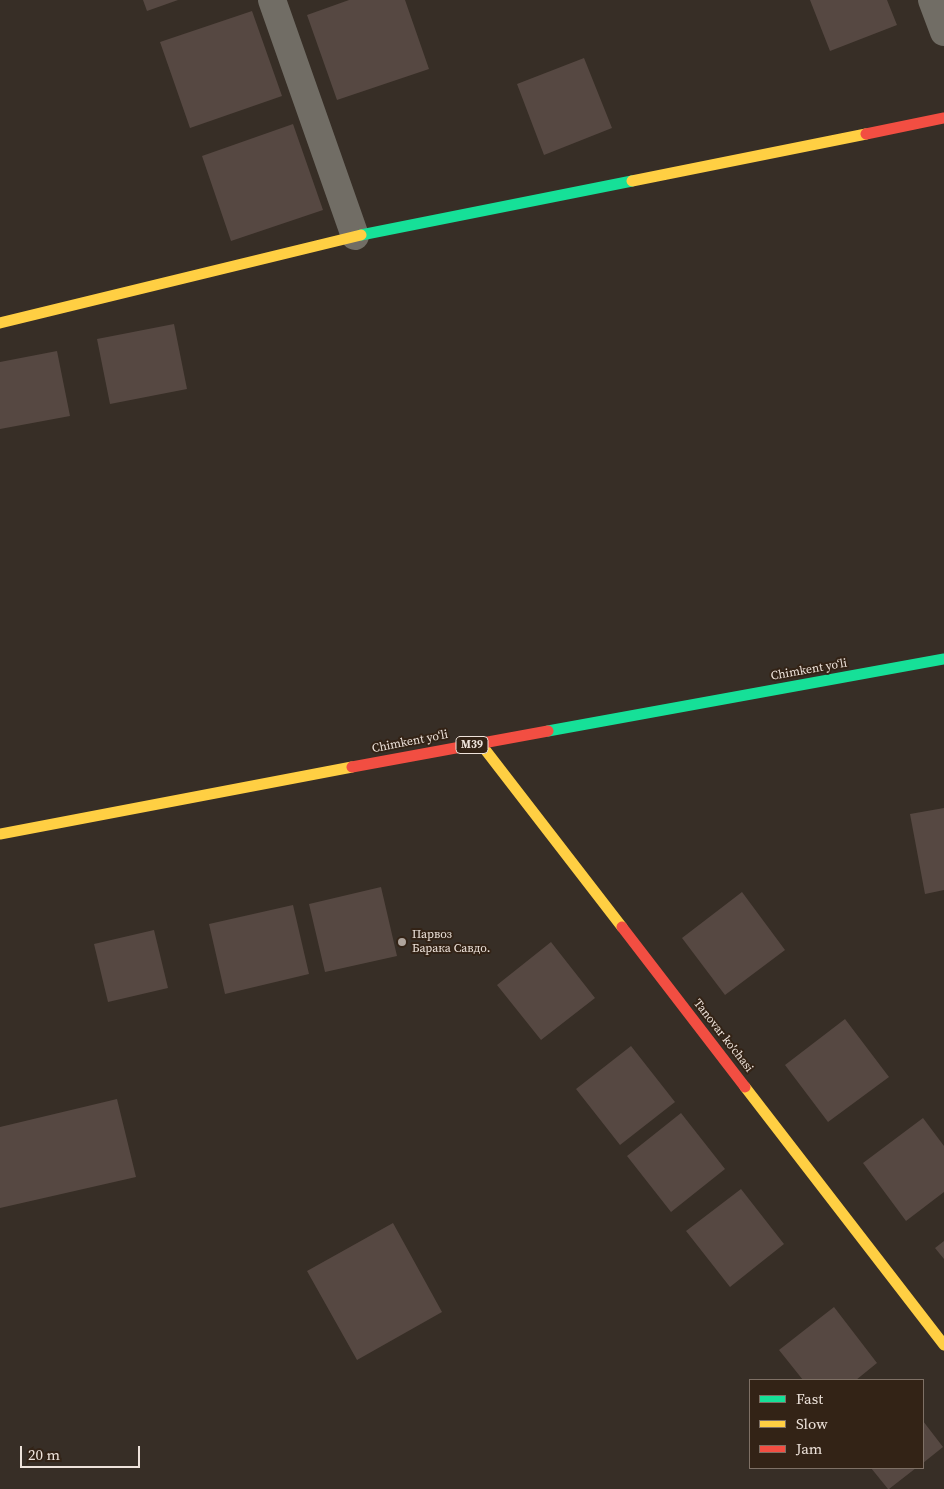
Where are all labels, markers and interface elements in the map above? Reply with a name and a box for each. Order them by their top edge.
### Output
street label: Chimkent yo‘li [770,656,848,684]
street label: Chimkent yo‘li [371,728,449,756]
road number: M39 [456,736,488,754]
place label: Парвоз Барака Савдо. [412,928,490,956]
marker: Парвоз Барака Савдо. [396,936,408,948]
street label: Tanovar ko'chasi [690,997,756,1075]
legend [749,1379,924,1469]
text: Fast [796,1388,823,1409]
text: Slow [796,1413,828,1434]
scale bar [22,1436,142,1468]
text: Jam [796,1438,822,1459]
text: 20 m [28,1444,60,1465]

